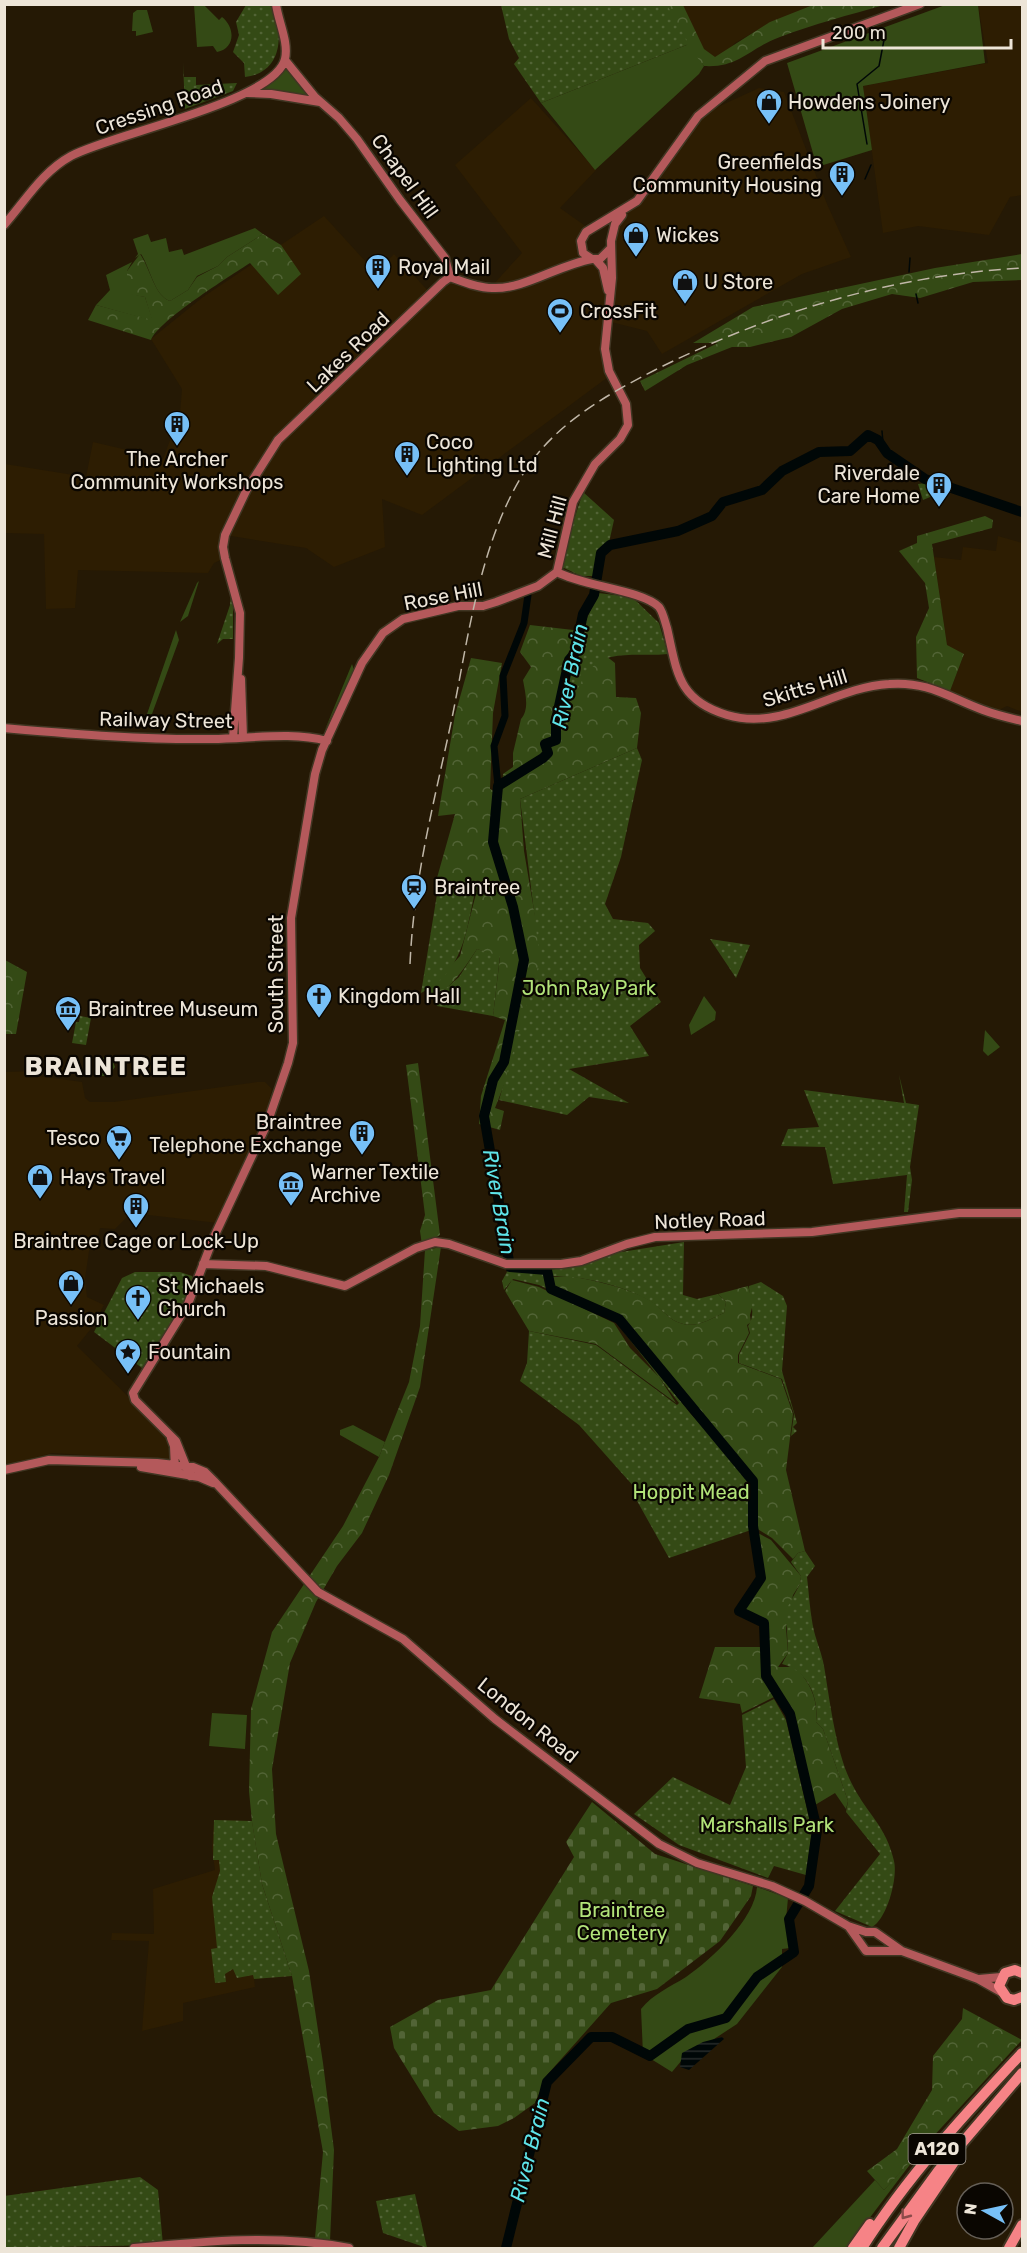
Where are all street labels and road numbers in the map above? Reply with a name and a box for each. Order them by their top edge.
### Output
street label: Cressing Road [92,74,226,140]
street label: Chapel Hill [366,129,444,223]
street label: Lakes Road [302,307,394,397]
street label: Mill Hill [532,493,572,561]
street label: Rose Hill [402,577,484,615]
street label: Skitts Hill [760,664,850,712]
street label: Railway Street [99,707,233,733]
street label: South Street [264,914,288,1033]
street label: Notley Road [654,1206,766,1234]
street label: London Road [473,1672,583,1768]
road number: A120 [908,2134,966,2164]

